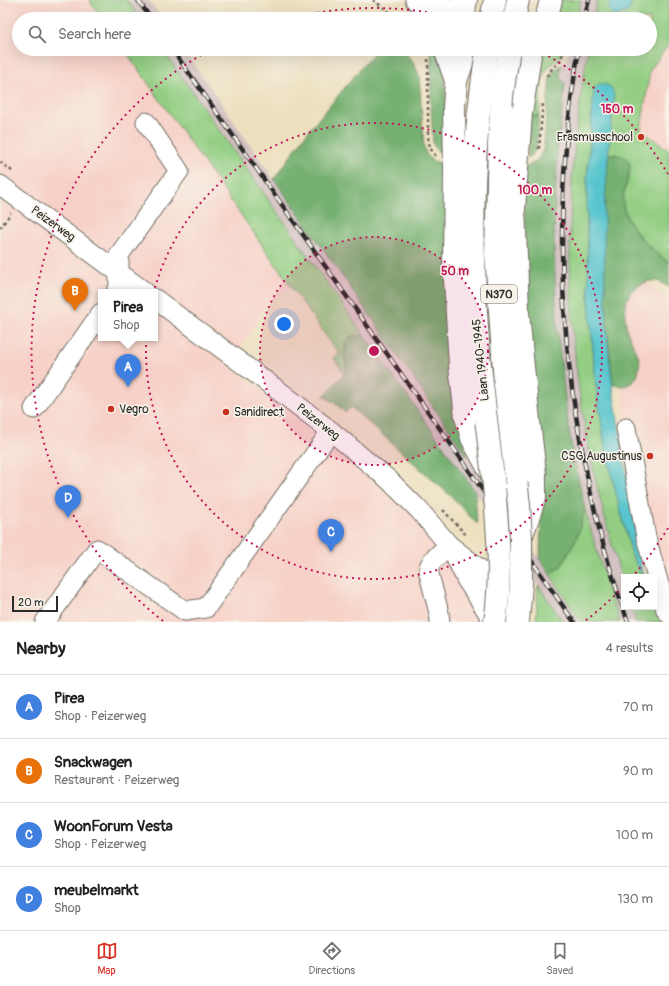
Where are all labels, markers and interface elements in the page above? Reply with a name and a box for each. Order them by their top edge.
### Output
search box [12,12,657,56]
icon: search [26,23,48,45]
text: Search here [58,25,131,44]
text: 150 m [601,102,634,117]
place label: Erasmusschool [557,130,633,145]
marker: Erasmusschool [636,132,646,142]
text: 100 m [518,183,553,198]
street label: Peizerweg [28,203,78,245]
text: 50 m [441,264,469,279]
pin: B [62,278,88,311]
road number: N370 [481,285,517,303]
popup [98,289,158,341]
text: Pirea [113,298,143,317]
your location [274,314,294,334]
text: Shop [113,317,140,333]
street label: Laan 1940-1945 [469,318,493,402]
centre of rings [367,344,381,358]
pin: A [115,354,141,387]
street label: Peizerweg [293,400,343,444]
place label: Vegro [119,402,149,417]
marker: Vegro [106,404,116,414]
place label: Sanidirect [234,405,284,420]
marker: Sanidirect [221,407,231,417]
place label: CSG Augustinus [561,449,643,464]
marker: CSG Augustinus [645,451,655,461]
pin: D [55,485,81,518]
pin: C [318,519,344,552]
map controls [621,574,657,610]
button: locate [621,574,657,610]
scale bar [12,594,58,613]
text: 20 m [18,596,44,609]
text: Nearby [16,638,65,659]
text: 4 results [606,640,653,656]
text: Pirea [54,689,84,708]
text: A [25,699,33,715]
text: 70 m [623,699,653,715]
text: Shop · Peizerweg [54,708,146,724]
text: Snackwagen [54,753,132,772]
text: B [25,763,33,779]
text: 90 m [623,763,653,779]
text: Restaurant · Peizerweg [54,772,179,788]
text: WoonForum Vesta [54,817,173,836]
text: C [25,827,33,843]
text: 100 m [616,827,653,843]
text: Shop · Peizerweg [54,836,146,852]
text: meubelmarkt [54,881,139,900]
text: D [25,891,33,907]
text: 130 m [617,891,653,907]
text: Shop [54,900,81,916]
tab: Map [96,940,118,977]
tab: Directions [309,940,355,977]
tab: Saved [546,940,573,977]

